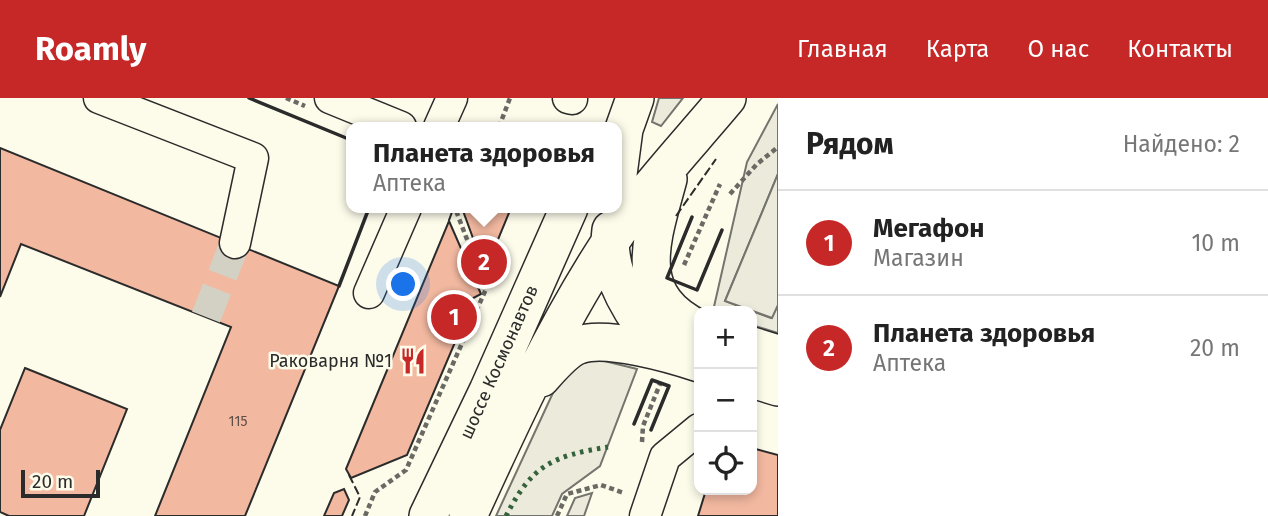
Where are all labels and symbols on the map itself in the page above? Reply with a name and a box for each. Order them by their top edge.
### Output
pin: 2 [461,236,507,288]
your location [386,267,420,301]
street label: шоссе Космонавтов [455,281,543,443]
pin: 1 [431,291,477,343]
restaurant icon: Раковарня №1 [398,346,428,376]
place label: Раковарня №1 [269,350,392,372]
house number: 115 [229,413,247,430]
scale bar [21,467,100,499]

